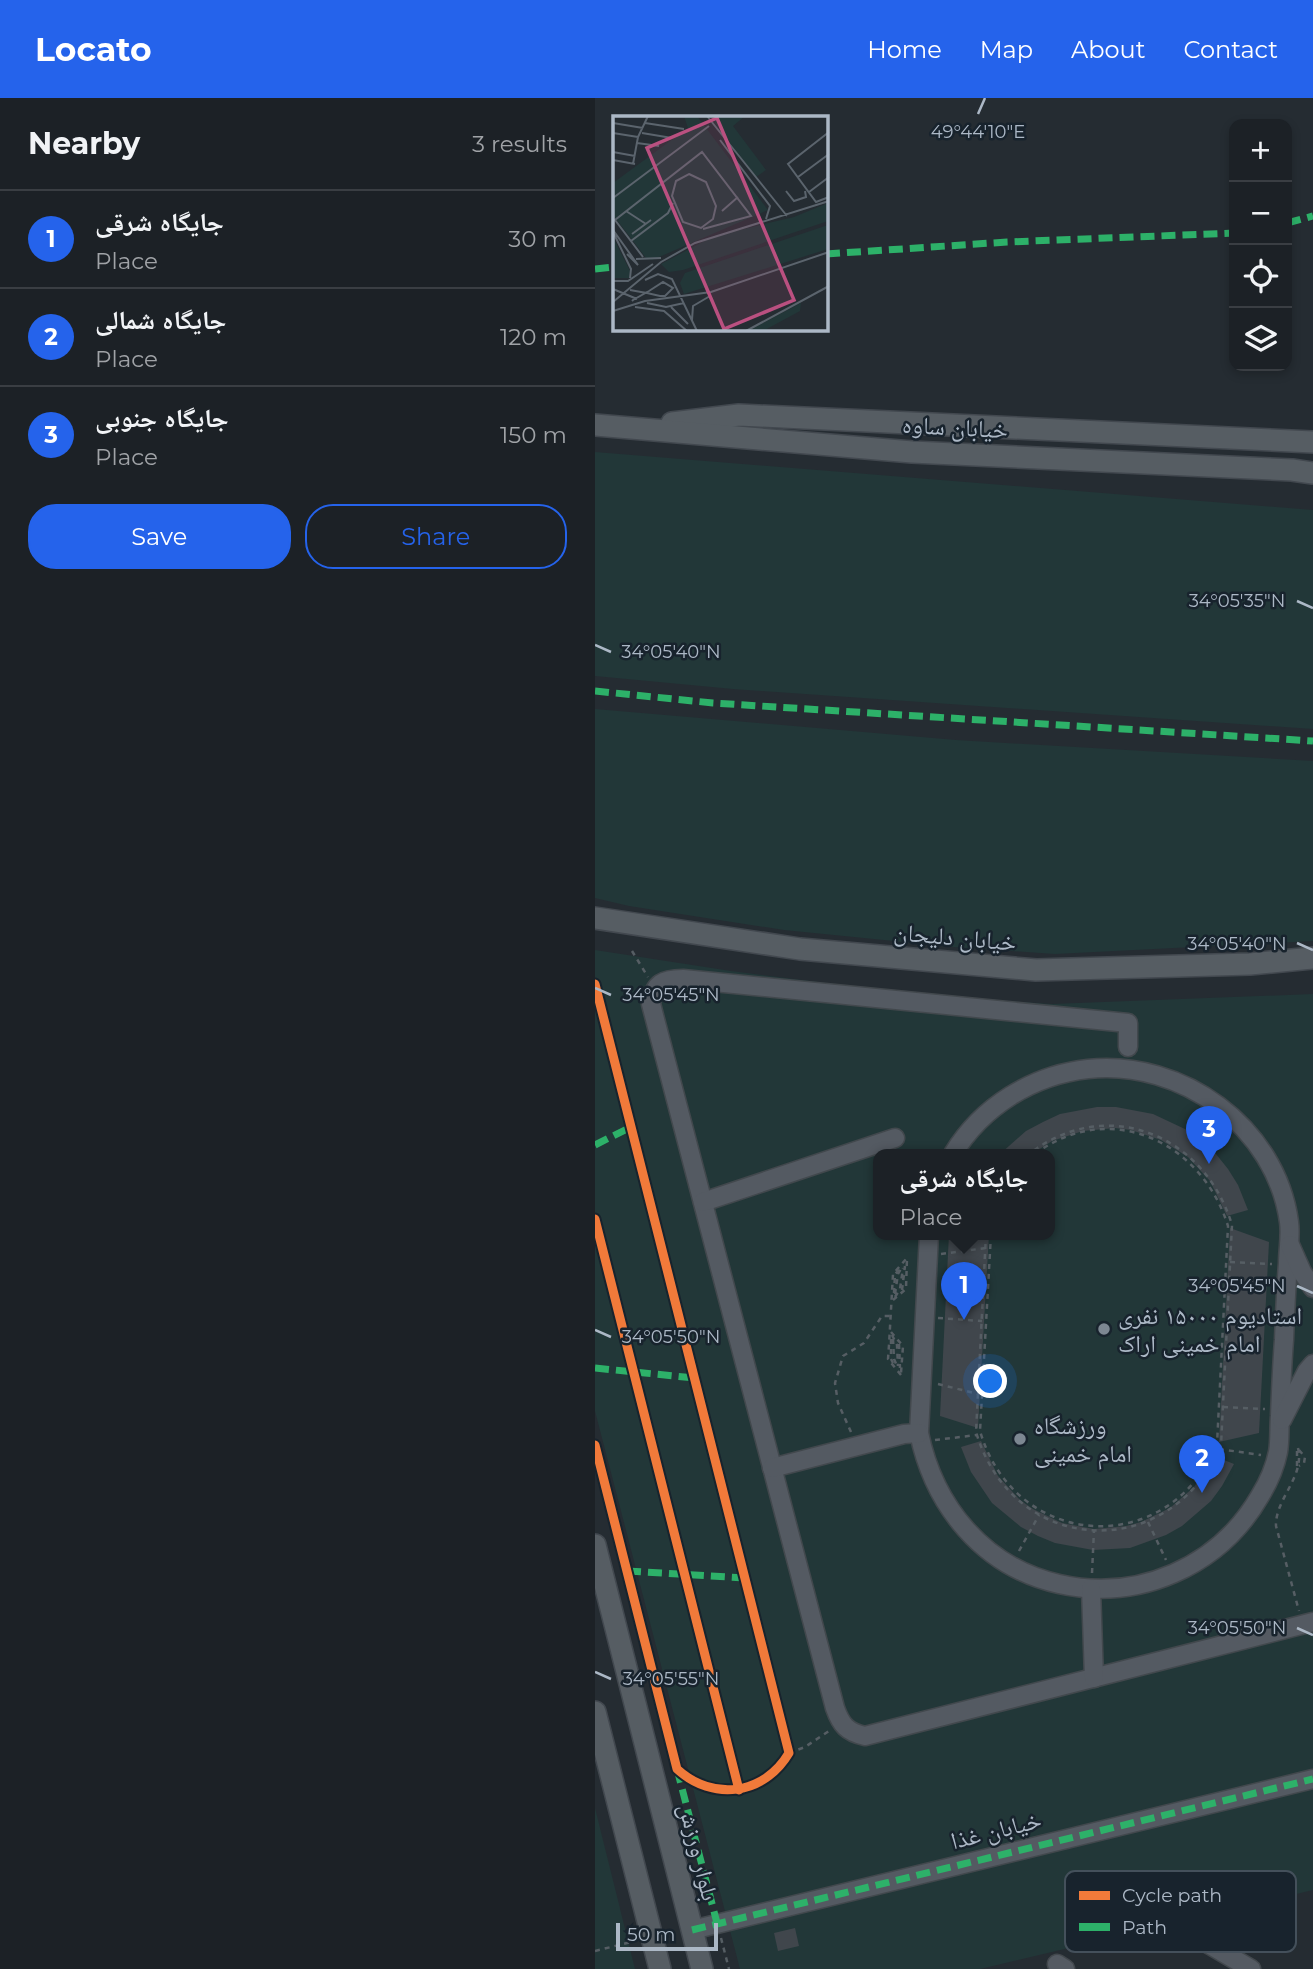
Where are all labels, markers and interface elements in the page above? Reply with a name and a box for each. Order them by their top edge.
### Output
text: Locato [35,29,152,69]
text: Home [867,35,942,64]
text: Map [980,35,1033,64]
text: About [1071,35,1145,64]
text: Contact [1183,35,1278,64]
inset map [613,116,828,331]
map controls [1229,119,1292,371]
button: + [1229,119,1292,182]
text: 49°44'10"E [931,121,1025,143]
text: Nearby [28,125,140,162]
text: 3 results [472,130,567,158]
button: − [1229,182,1292,245]
text: جایگاه شرقی [95,206,224,238]
text: 1 [46,225,56,253]
text: 30 m [508,225,567,253]
button: locate [1229,245,1292,308]
text: Place [95,247,158,275]
text: جایگاه شمالی [95,304,226,336]
button: layers [1229,308,1292,371]
text: 2 [44,323,58,351]
text: 120 m [500,323,567,351]
text: Place [95,345,158,373]
text: جایگاه جنوبی [95,402,229,434]
street label: خیابان ساوه [901,410,1009,444]
text: 3 [44,421,58,449]
text: 150 m [500,421,567,449]
text: Place [95,443,158,471]
button: Save [28,504,291,569]
button: Share [305,504,567,569]
text: 34°05'35"N [1189,590,1285,612]
text: 34°05'40"N [621,641,721,663]
street label: خیابان دلیجان [893,917,1017,957]
text: 34°05'40"N [1187,933,1287,955]
text: 34°05'45"N [622,984,720,1006]
pin: 3 [1186,1106,1232,1164]
popup [873,1149,1055,1240]
text: جایگاه شرقی [900,1162,1028,1194]
text: Place [900,1203,963,1231]
pin: 1 [941,1262,987,1320]
text: 34°05'45"N [1188,1275,1286,1297]
place label: استادیوم ۱۵۰۰۰ نفری امام خمینی اراک [1118,1301,1302,1360]
marker: استادیوم ۱۵۰۰۰ نفری امام خمینی اراک [1096,1321,1112,1337]
text: 34°05'50"N [622,1326,720,1348]
your location [973,1364,1007,1398]
place label: ورزشگاه امام خمینی [1034,1411,1132,1470]
marker: ورزشگاه امام خمینی [1012,1431,1028,1447]
pin: 2 [1179,1435,1225,1493]
text: 34°05'50"N [1188,1617,1286,1639]
text: 34°05'55"N [623,1668,719,1690]
street label: بلوار ورزش [673,1800,725,1904]
street label: خیابان غذا [948,1805,1044,1855]
legend [1065,1871,1296,1952]
text: Cycle path [1122,1884,1222,1907]
text: Path [1122,1916,1167,1939]
scale bar [616,1920,717,1952]
text: 50 m [627,1923,675,1946]

